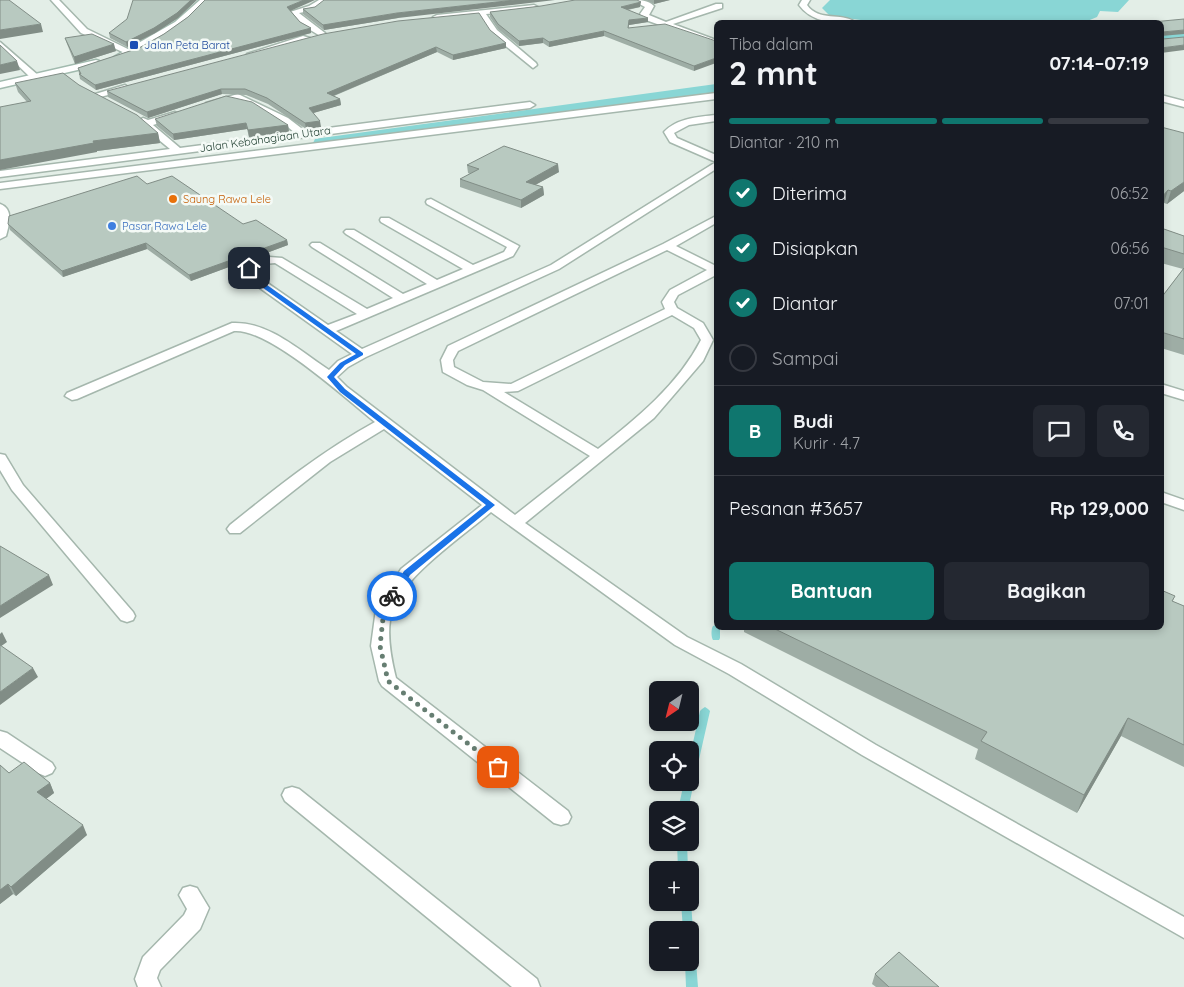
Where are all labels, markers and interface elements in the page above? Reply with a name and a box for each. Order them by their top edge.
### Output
text: Tiba dalam [729,34,813,54]
place label: Jalan Peta Barat [144,38,230,52]
marker: Jalan Peta Barat [128,39,140,51]
text: 07:14–07:19 [1049,51,1149,75]
text: 2 mnt [729,53,818,93]
street label: Jalan Kebahagiaan Utara [199,123,331,155]
text: Diantar · 210 m [729,132,839,152]
icon: check [729,179,757,207]
text: Diterima [772,181,847,205]
text: 06:52 [1110,183,1149,203]
place label: Saung Rawa Lele [183,192,271,206]
marker: Saung Rawa Lele [167,193,179,205]
place label: Pasar Rawa Lele [122,219,207,233]
marker: Pasar Rawa Lele [106,220,118,232]
icon: check [729,234,757,262]
text: Disiapkan [772,236,858,260]
text: 06:56 [1111,238,1149,258]
pin [228,247,270,289]
icon: home [235,254,263,282]
icon: check [729,289,757,317]
text: Diantar [772,291,838,315]
text: 07:01 [1114,293,1149,313]
text: Sampai [772,346,839,370]
button: chat [1033,405,1085,457]
button: phone [1097,405,1149,457]
text: Budi [793,409,833,433]
text: B [749,419,761,443]
text: Kurir · 4.7 [793,433,860,453]
text: Pesanan #3657 [729,496,863,520]
text: Rp 129,000 [1050,496,1149,520]
button: Bantuan [729,562,934,620]
button: Bagikan [944,562,1149,620]
courier [367,571,417,621]
icon: bike [378,582,406,610]
north arrow [649,681,699,731]
map controls [649,681,699,971]
button: locate [649,741,699,791]
pin [477,746,519,788]
icon: bag [484,753,512,781]
button: layers [649,801,699,851]
button: + [649,861,699,911]
button: − [649,921,699,971]

